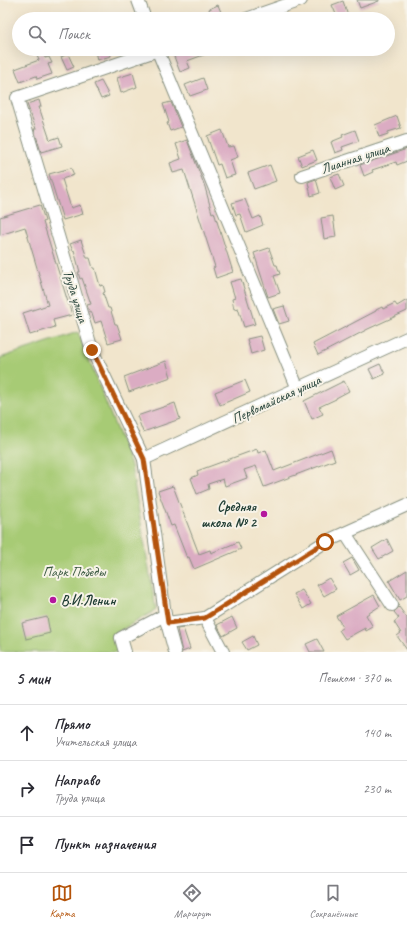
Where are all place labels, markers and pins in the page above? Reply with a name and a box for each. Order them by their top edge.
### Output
place label: Средняя школа № 2 [201,498,258,531]
marker: Средняя школа № 2 [259,509,269,519]
place label: В.И.Ленин [61,592,116,609]
marker: В.И.Ленин [48,595,58,605]

